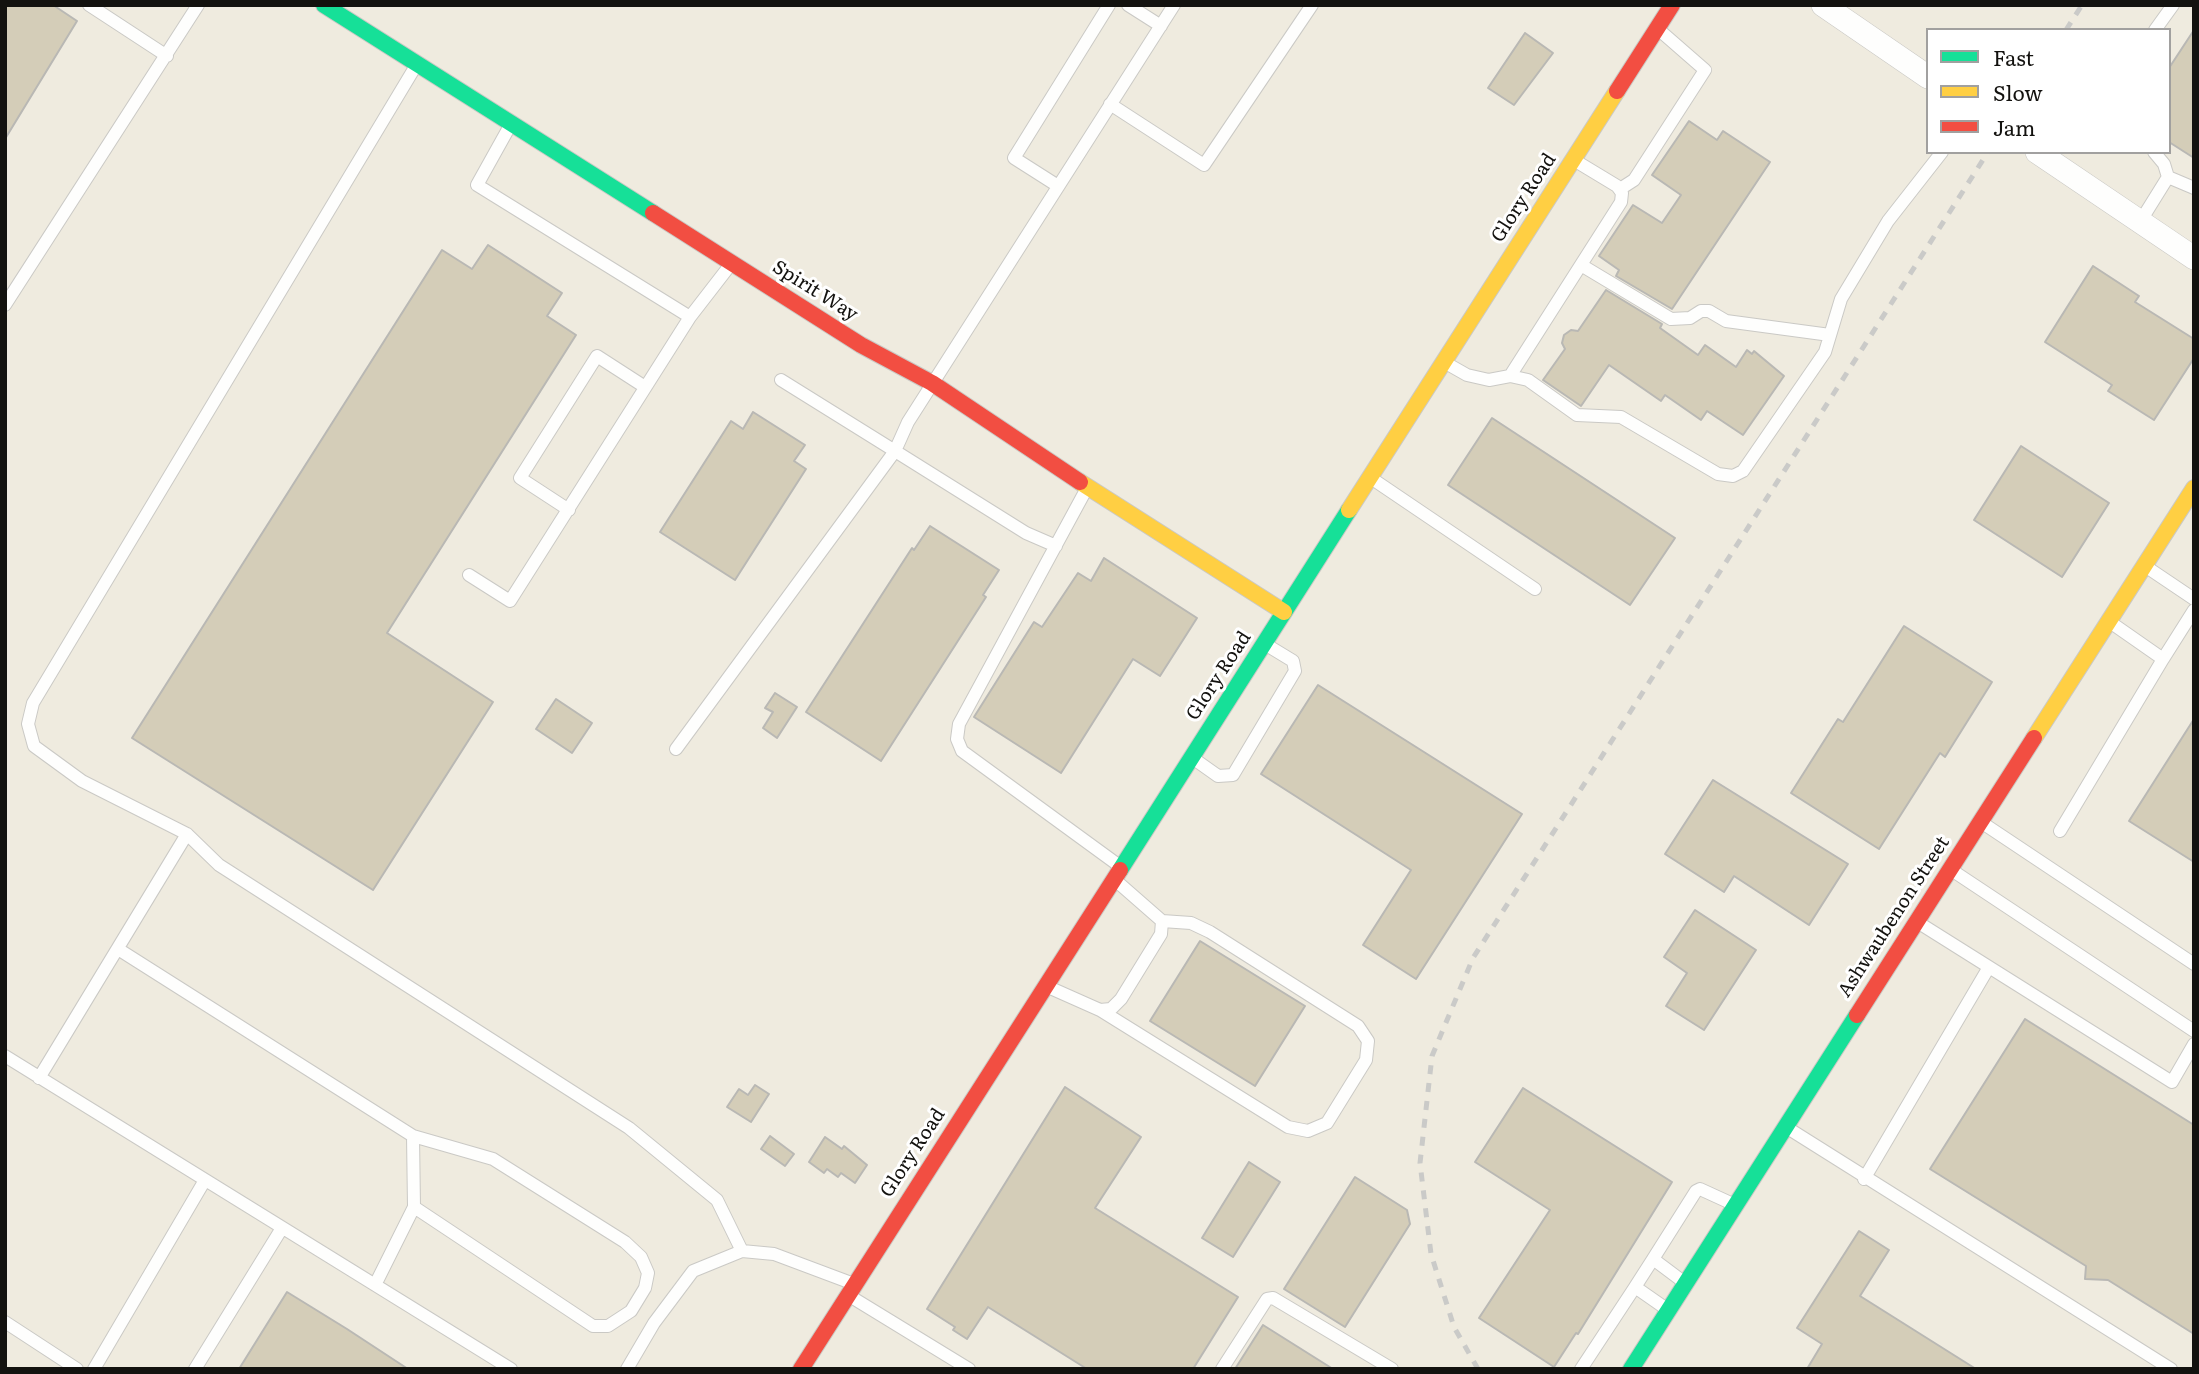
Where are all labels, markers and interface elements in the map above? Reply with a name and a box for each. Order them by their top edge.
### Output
legend [1926,28,2171,154]
text: Fast [1993,41,2034,72]
text: Slow [1993,76,2043,107]
text: Jam [1993,111,2035,142]
street label: Glory Road [1487,149,1561,247]
street label: Spirit Way [768,256,862,326]
street label: Glory Road [1182,627,1256,725]
street label: Ashwaubenon Street [1833,832,1955,1002]
street label: Glory Road [876,1104,950,1202]

